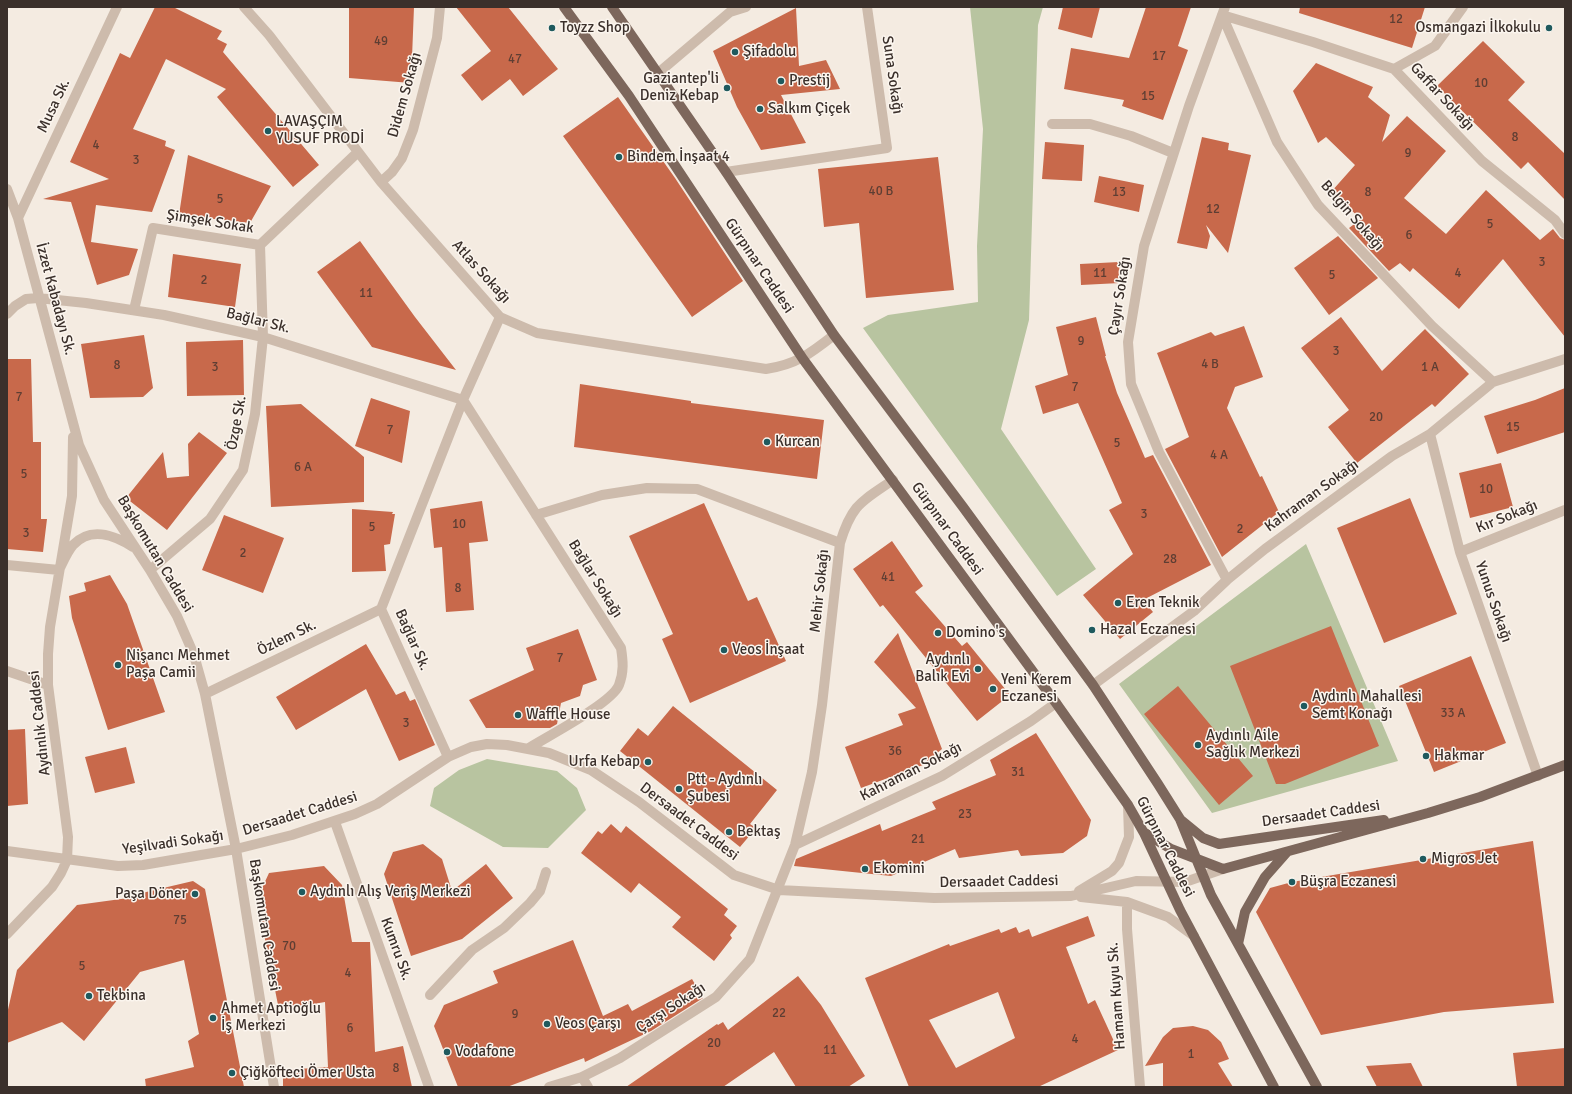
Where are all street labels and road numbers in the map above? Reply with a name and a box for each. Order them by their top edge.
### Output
street label: Suna Sokağı [878,35,906,115]
street label: Didem Sokağı [384,50,426,140]
street label: Gaffar Sokağı [1406,59,1478,135]
street label: Musa Sk. [34,76,74,136]
street label: Belgin Sokağı [1317,177,1387,255]
street label: Şimşek Sokak [165,206,255,238]
street label: Gürpınar Caddesi [721,215,797,317]
street label: Atlas Sokağı [448,237,514,307]
street label: İzzet Kabadayı Sk. [31,241,79,357]
street label: Çayır Sokağı [1105,255,1135,337]
street label: Bağlar Sk. [224,304,292,338]
street label: Özge Sk. [223,394,251,452]
street label: Kahraman Sokağı [1261,456,1363,536]
street label: Gürpınar Caddesi [907,479,987,579]
street label: Başkomutan Caddesi [113,492,197,616]
street label: Kır Sokağı [1473,496,1541,538]
street label: Bağlar Sokağı [564,537,626,621]
street label: Mehir Sokağı [807,548,833,634]
street label: Yunus Sokağı [1471,559,1515,645]
street label: Bağlar Sk. [391,607,433,673]
street label: Özlem Sk. [255,616,319,660]
street label: Aydınlık Caddesi [26,669,54,777]
street label: Kahraman Sokağı [857,739,965,805]
street label: Dersaadet Caddesi [636,779,742,865]
street label: Dersaadet Caddesi [240,788,360,840]
street label: Gürpınar Caddesi [1132,794,1198,900]
street label: Dersaadet Caddesi [1261,797,1381,831]
street label: Yeşilvadi Sokağı [121,827,225,859]
street label: Başkomutan Caddesi [245,858,283,992]
street label: Dersaadet Caddesi [939,872,1059,892]
street label: Kumru Sk. [376,915,416,983]
street label: Hamam Kuyu Sk. [1104,942,1130,1050]
street label: Çarşı Sokağı [633,979,709,1037]

